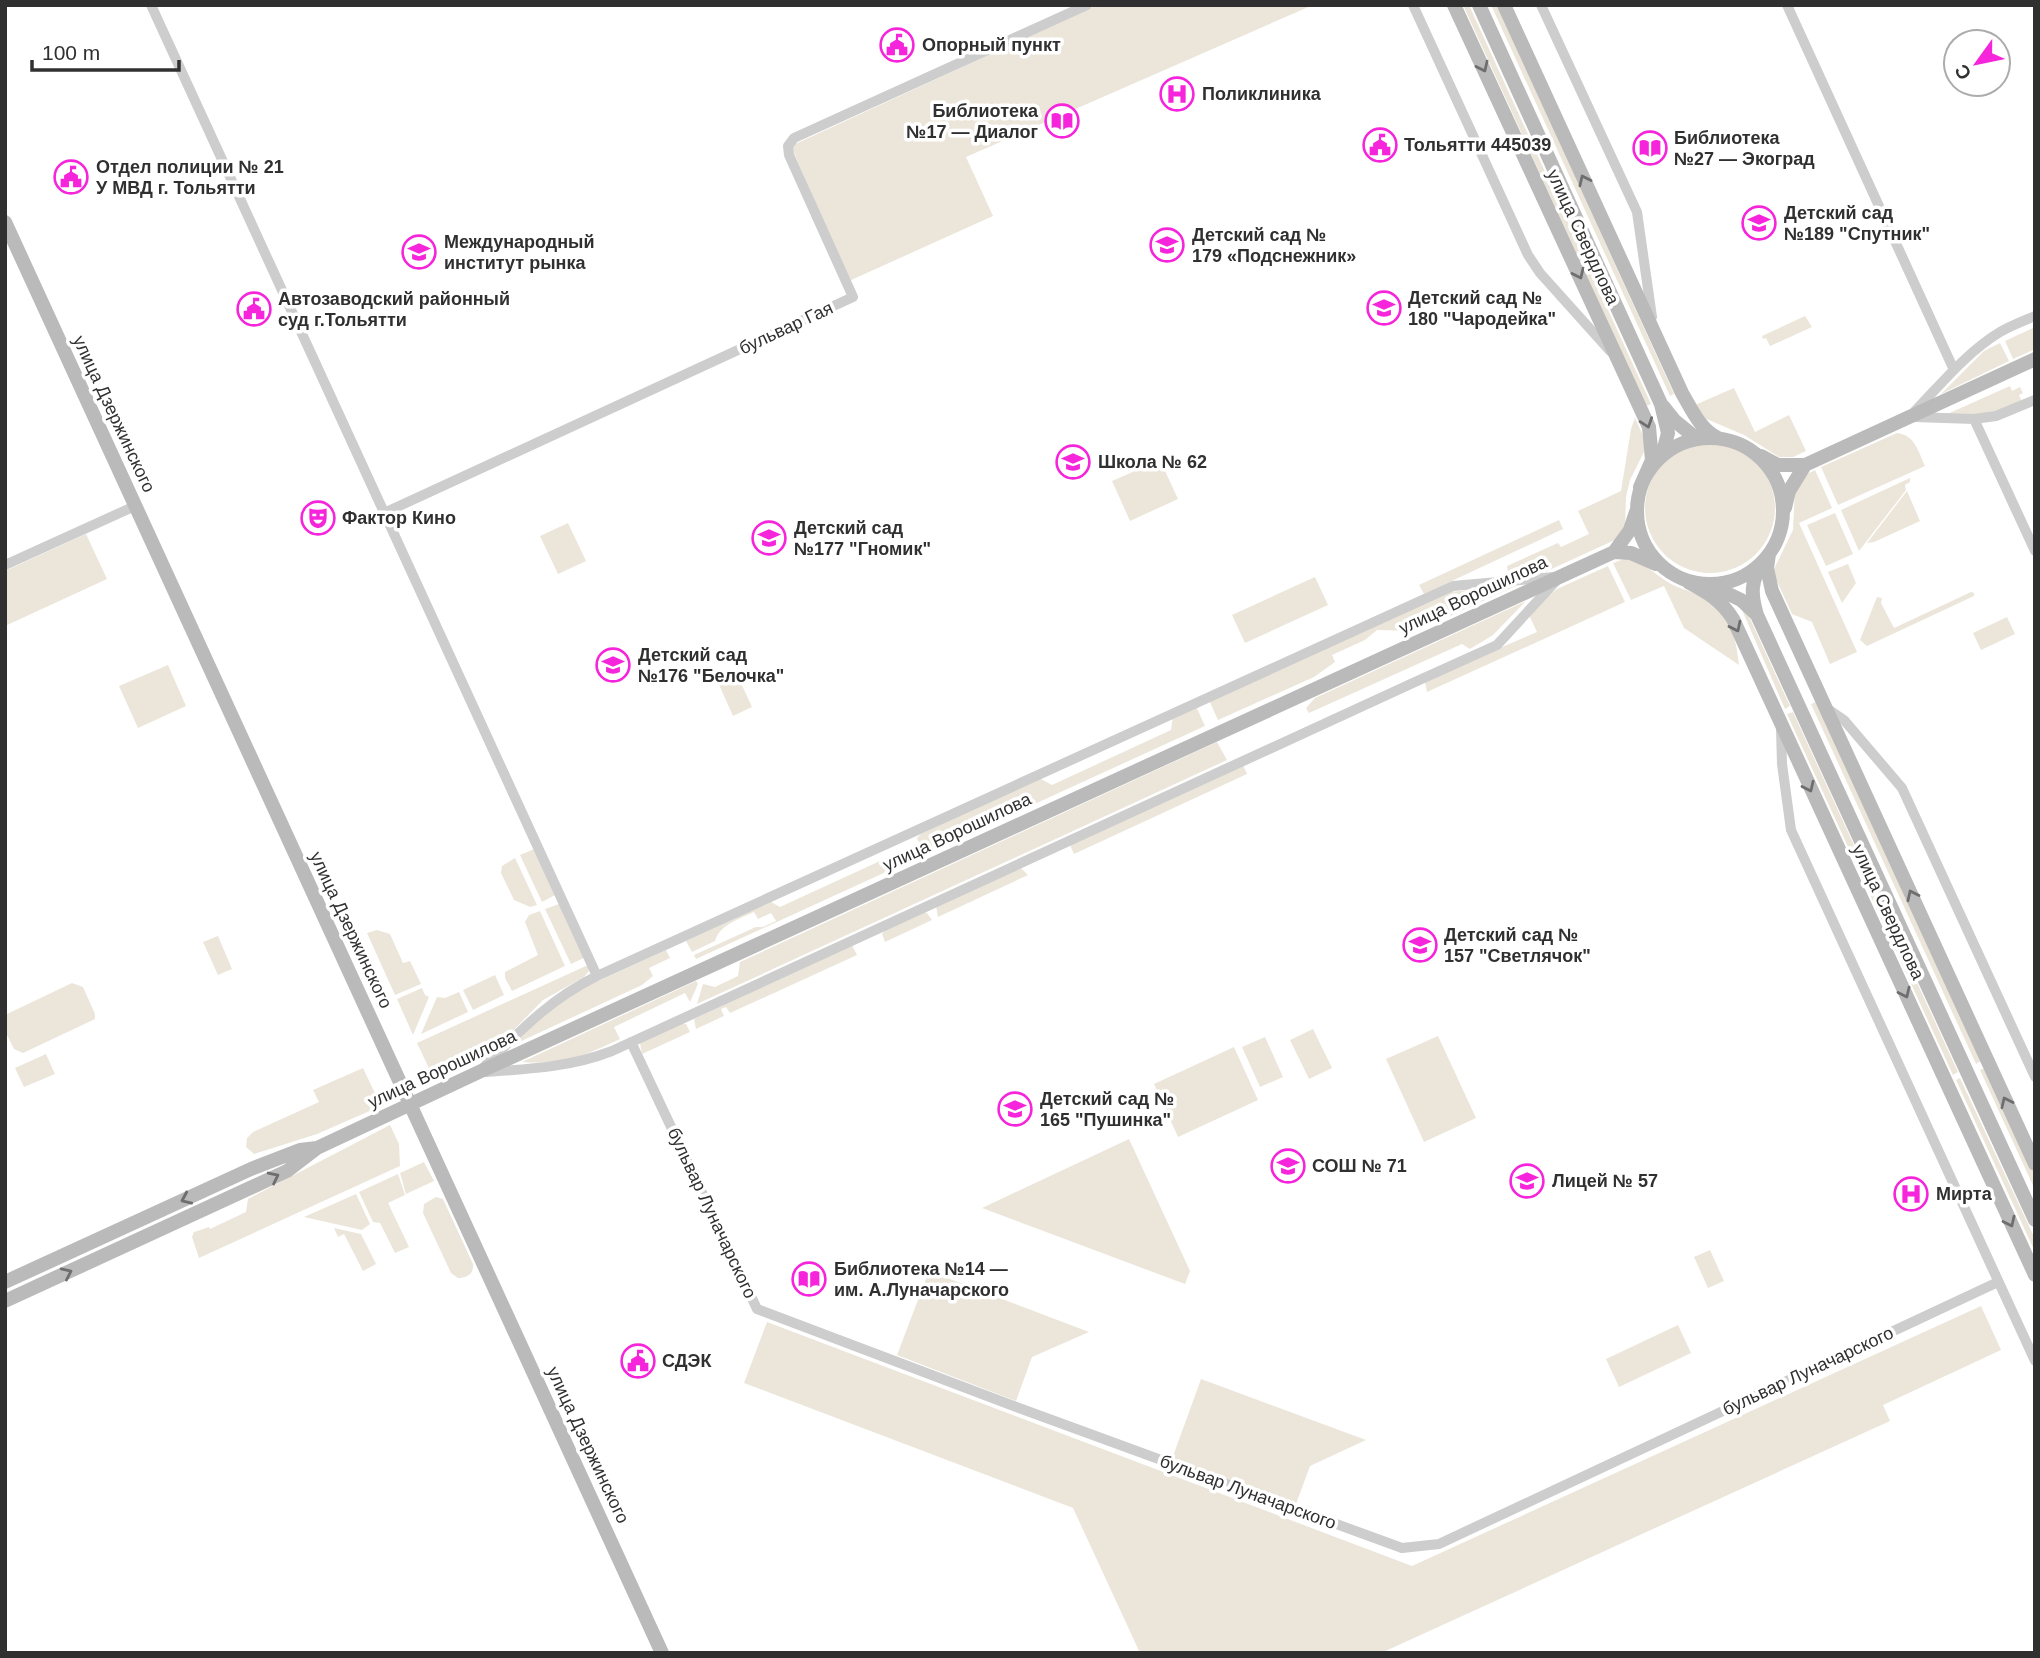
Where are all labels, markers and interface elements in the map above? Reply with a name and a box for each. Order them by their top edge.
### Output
public building icon: Опорный пункт [878,26,916,64]
scale bar [32,28,178,72]
north arrow [1942,28,2012,98]
place label: Опорный пункт [922,35,1061,55]
text: 100 m [42,41,100,64]
one-way arrow [1475,60,1489,72]
text: С [1950,60,1976,83]
hospital icon: Поликлиника [1158,75,1196,113]
place label: Поликлиника [1202,84,1322,104]
place label: Библиотека №17 — Диалог [906,101,1039,142]
library icon: Библиотека №17 — Диалог [1043,102,1081,140]
public building icon: Тольятти 445039 [1361,126,1399,164]
place label: Библиотека №27 — Экоград [1674,128,1815,169]
library icon: Библиотека №27 — Экоград [1631,129,1669,167]
place label: Тольятти 445039 [1404,135,1551,155]
place label: Отдел полиции № 21 У МВД г. Тольятти [96,157,284,198]
public building icon: Отдел полиции № 21 У МВД г. Тольятти [52,158,90,196]
street label: улица Свердлова [1543,166,1624,309]
one-way arrow [1578,175,1592,187]
place label: Детский сад №189 "Спутник" [1784,203,1930,244]
school or university icon: Детский сад №189 "Спутник" [1740,204,1778,242]
place label: Детский сад № 179 «Подснежник» [1192,225,1356,266]
school or university icon: Детский сад № 179 «Подснежник» [1148,226,1186,264]
place label: Международный институт рынка [444,232,595,273]
school or university icon: Международный институт рынка [400,233,438,271]
one-way arrow [1570,266,1584,279]
place label: Детский сад № 180 "Чародейка" [1408,288,1556,329]
place label: Автозаводский районный суд г.Тольятти [278,289,510,330]
school or university icon: Детский сад № 180 "Чародейка" [1365,289,1403,327]
public building icon: Автозаводский районный суд г.Тольятти [235,290,273,328]
street label: бульвар Гая [736,298,836,358]
street label: улица Дзержинского [69,332,159,496]
one-way arrow [1639,417,1653,429]
school or university icon: Школа № 62 [1054,443,1092,481]
place label: Школа № 62 [1098,452,1207,472]
theatre icon: Фактор Кино [299,499,337,537]
place label: Фактор Кино [342,508,456,528]
place label: Детский сад №177 "Гномик" [794,518,931,559]
school or university icon: Детский сад №177 "Гномик" [750,519,788,557]
street label: улица Ворошилова [1396,551,1551,638]
one-way arrow [1728,620,1742,632]
place label: Детский сад №176 "Белочка" [638,645,784,686]
school or university icon: Детский сад №176 "Белочка" [594,646,632,684]
one-way arrow [1801,780,1815,792]
street label: улица Ворошилова [880,788,1035,875]
street label: улица Свердлова [1848,841,1929,984]
street label: улица Дзержинского [306,848,396,1012]
one-way arrow [1906,890,1920,902]
place label: Детский сад № 157 "Светлячок" [1444,925,1591,966]
school or university icon: Детский сад № 157 "Светлячок" [1401,926,1439,964]
one-way arrow [1897,986,1911,998]
street label: улица Ворошилова [365,1025,520,1112]
place label: Детский сад № 165 "Пушинка" [1040,1089,1174,1130]
school or university icon: Детский сад № 165 "Пушинка" [996,1090,1034,1128]
one-way arrow [2000,1097,2014,1109]
street label: бульвар Луначарского [664,1124,760,1302]
school or university icon: СОШ № 71 [1269,1147,1307,1185]
place label: СОШ № 71 [1312,1156,1407,1176]
school or university icon: Лицей № 57 [1508,1162,1546,1200]
place label: Лицей № 57 [1552,1171,1658,1191]
one-way arrow [267,1172,279,1186]
hospital icon: Мирта [1892,1175,1930,1213]
place label: Мирта [1936,1184,1993,1204]
one-way arrow [181,1190,193,1204]
one-way arrow [2002,1215,2016,1227]
place label: Библиотека №14 — им. А.Луначарского [834,1259,1009,1300]
library icon: Библиотека №14 — им. А.Луначарского [790,1260,828,1298]
one-way arrow [60,1267,72,1281]
street label: бульвар Луначарского [1719,1323,1897,1419]
public building icon: СДЭК [619,1342,657,1380]
place label: СДЭК [662,1351,712,1371]
street label: улица Дзержинского [543,1363,633,1527]
street label: бульвар Луначарского [1157,1451,1339,1533]

